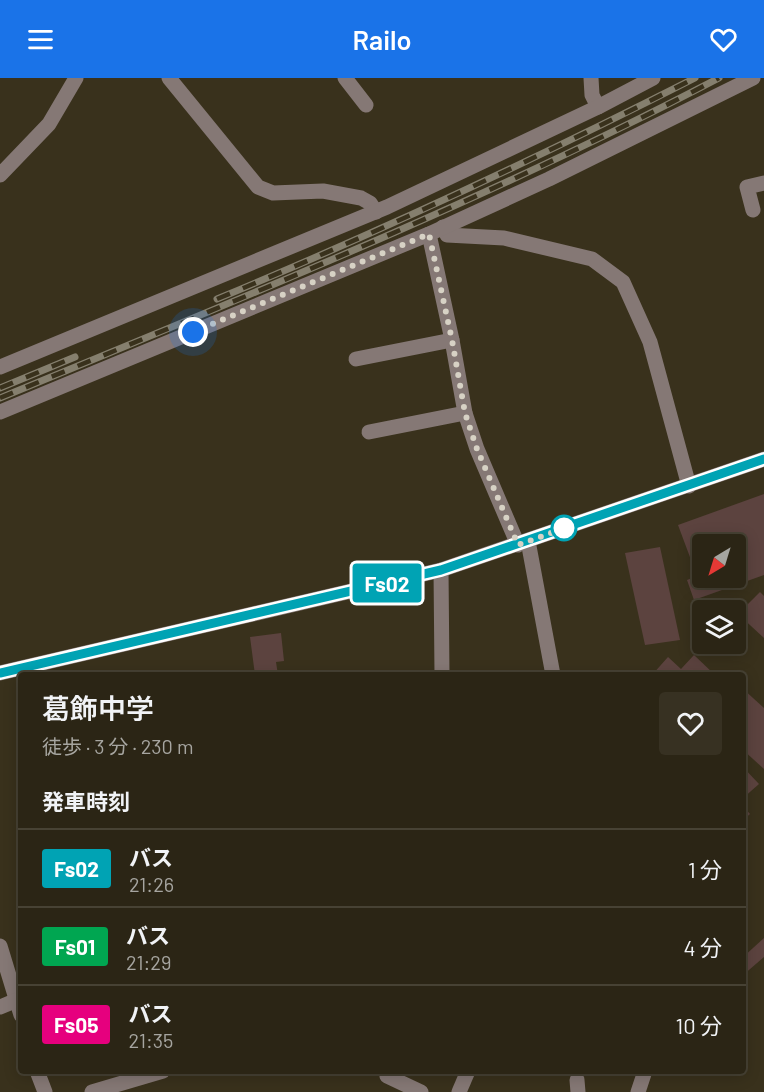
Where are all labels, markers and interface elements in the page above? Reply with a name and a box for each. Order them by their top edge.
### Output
icon: menu [24,23,57,56]
text: Railo [353,23,412,55]
icon: heart [707,23,740,56]
your location [178,317,208,347]
unlabelled marker [551,515,577,541]
north arrow [692,534,746,588]
map controls [692,534,746,654]
line badge: Fs02 [345,564,429,602]
text: Fs02 [365,571,409,596]
button: layers [692,600,746,654]
text: 葛飾中学 [42,691,154,725]
button: heart [659,692,722,755]
text: 徒歩 · 3 分 · 230 m [42,734,193,758]
text: 発車時刻 [42,788,130,814]
text: バス [129,844,173,870]
text: Fs02 [54,856,99,881]
text: 1 分 [688,856,722,882]
text: 21:26 [129,872,174,896]
text: バス [126,922,170,948]
text: Fs01 [55,934,95,959]
text: 4 分 [683,934,722,960]
text: 21:29 [126,950,171,974]
text: バス [128,1000,173,1026]
text: Fs05 [54,1012,98,1037]
text: 10 分 [675,1012,722,1038]
text: 21:35 [128,1028,173,1052]

